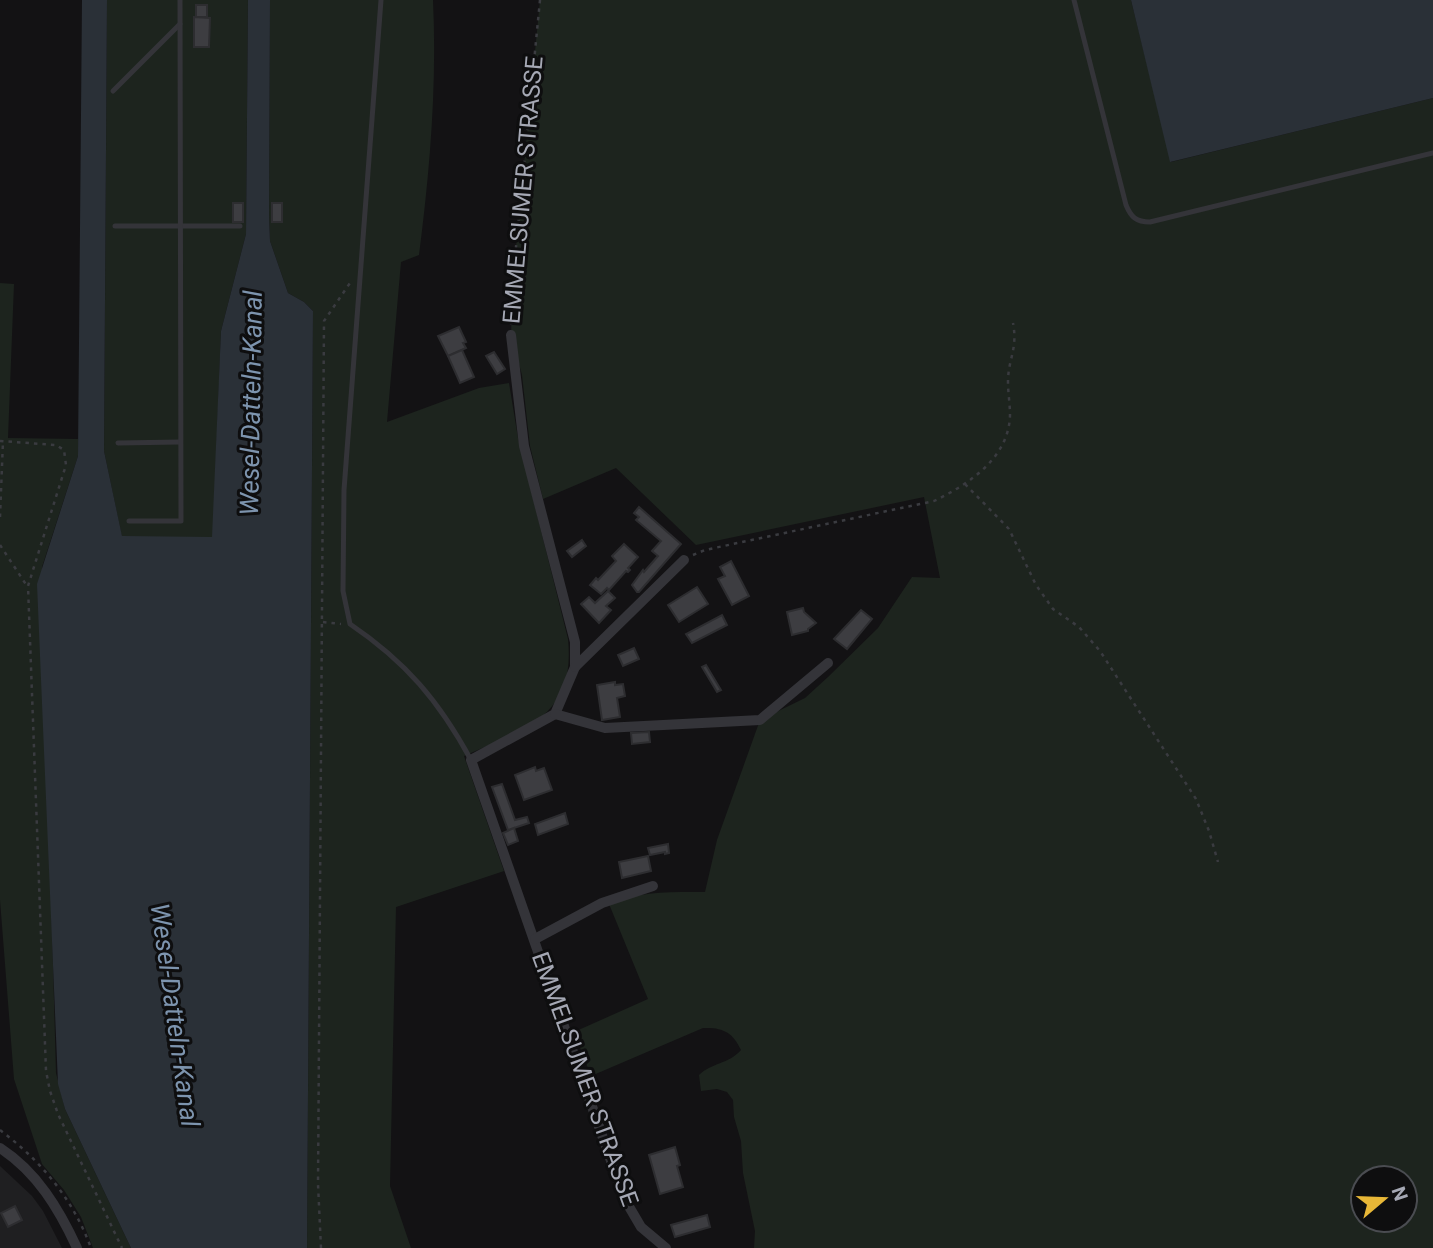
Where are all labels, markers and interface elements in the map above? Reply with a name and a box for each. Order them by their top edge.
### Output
street label: EMMELSUMER STRASSE [497,55,549,325]
water label: Wesel-Datteln-Kanal [234,289,268,516]
water label: Wesel-Datteln-Kanal [144,901,206,1130]
street label: EMMELSUMER STRASSE [526,948,644,1210]
north arrow [1349,1164,1419,1234]
text: N [1387,1184,1413,1204]

